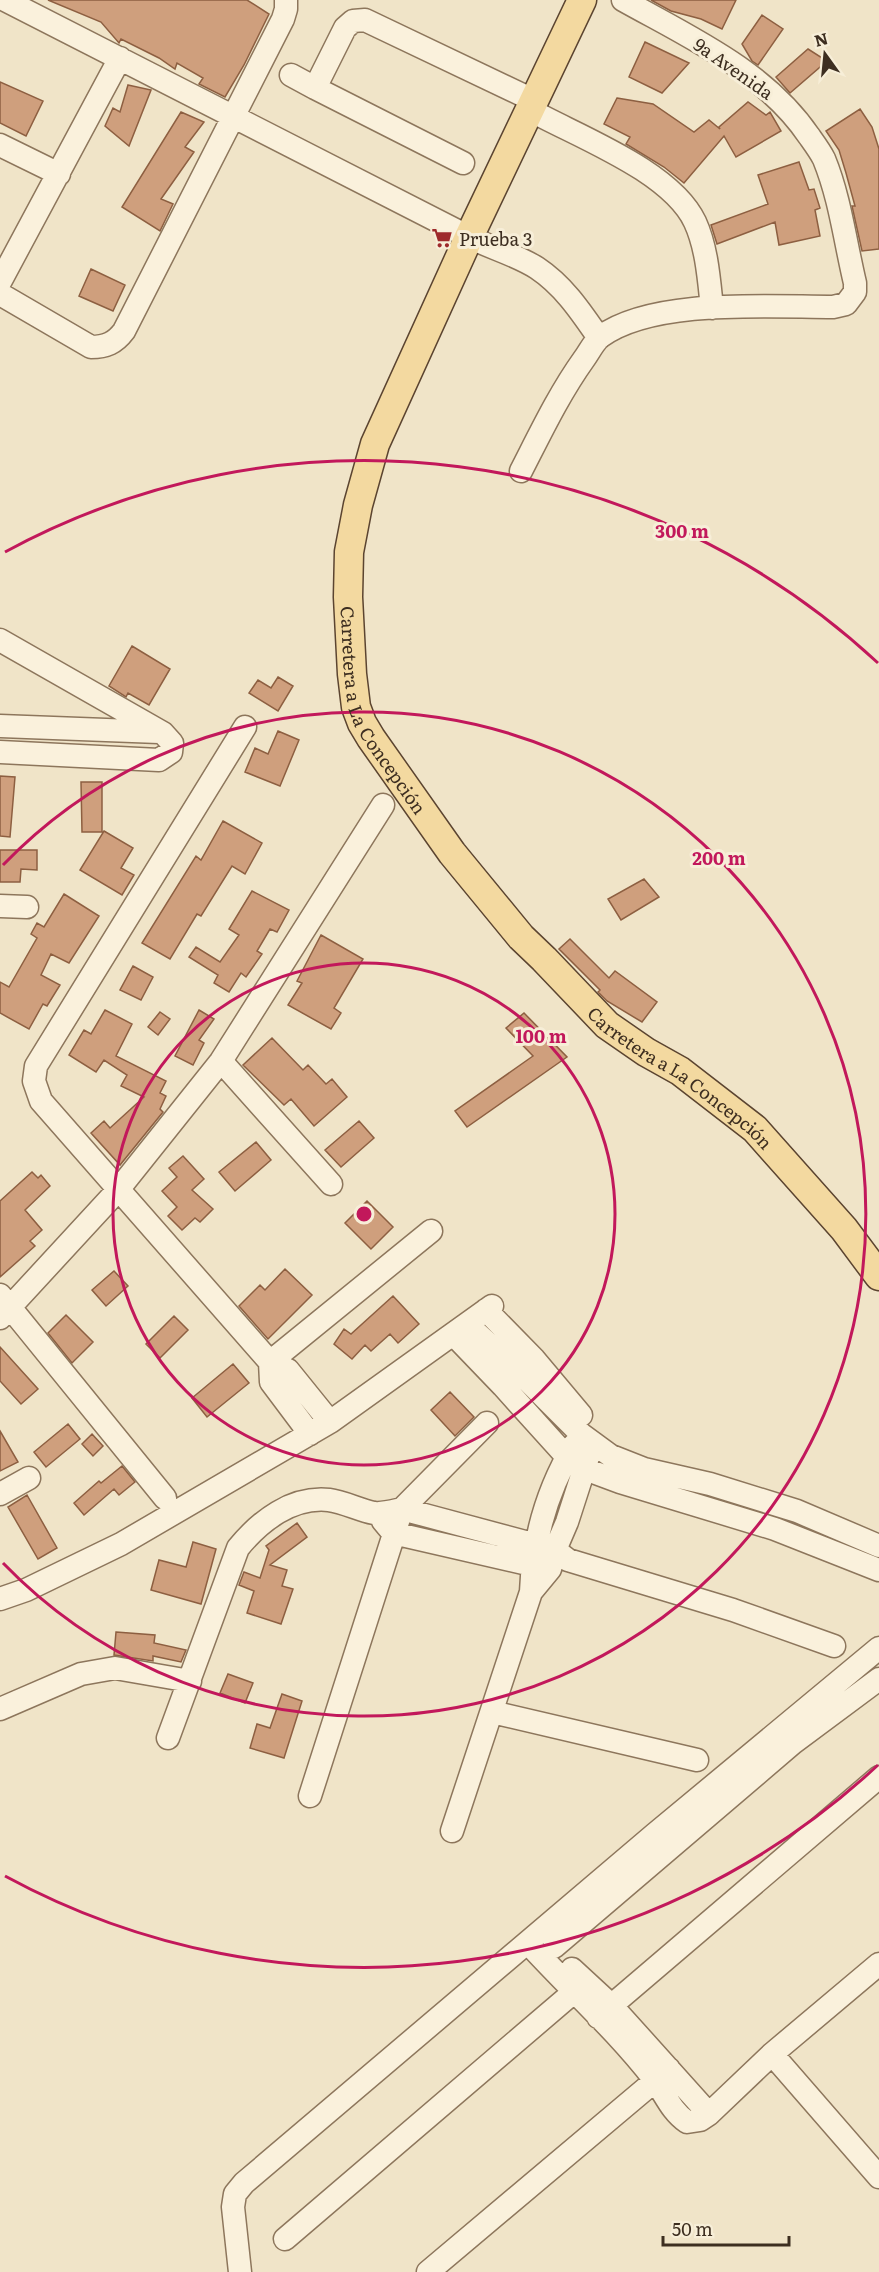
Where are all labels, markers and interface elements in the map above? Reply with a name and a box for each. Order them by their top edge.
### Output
north arrow [795,24,855,84]
text: N [811,25,830,52]
street label: 9a Avenida [688,30,780,106]
place label: Prueba 3 [459,225,533,252]
supermarket icon: Prueba 3 [430,226,454,250]
text: 300 m [655,517,709,544]
street label: Carretera a La Concepción [335,605,434,819]
text: 200 m [692,844,746,871]
street label: Carretera a La Concepción [582,1000,780,1155]
text: 100 m [515,1022,567,1049]
centre of rings [354,1204,374,1224]
scale bar [663,2209,789,2247]
text: 50 m [672,2215,713,2242]

